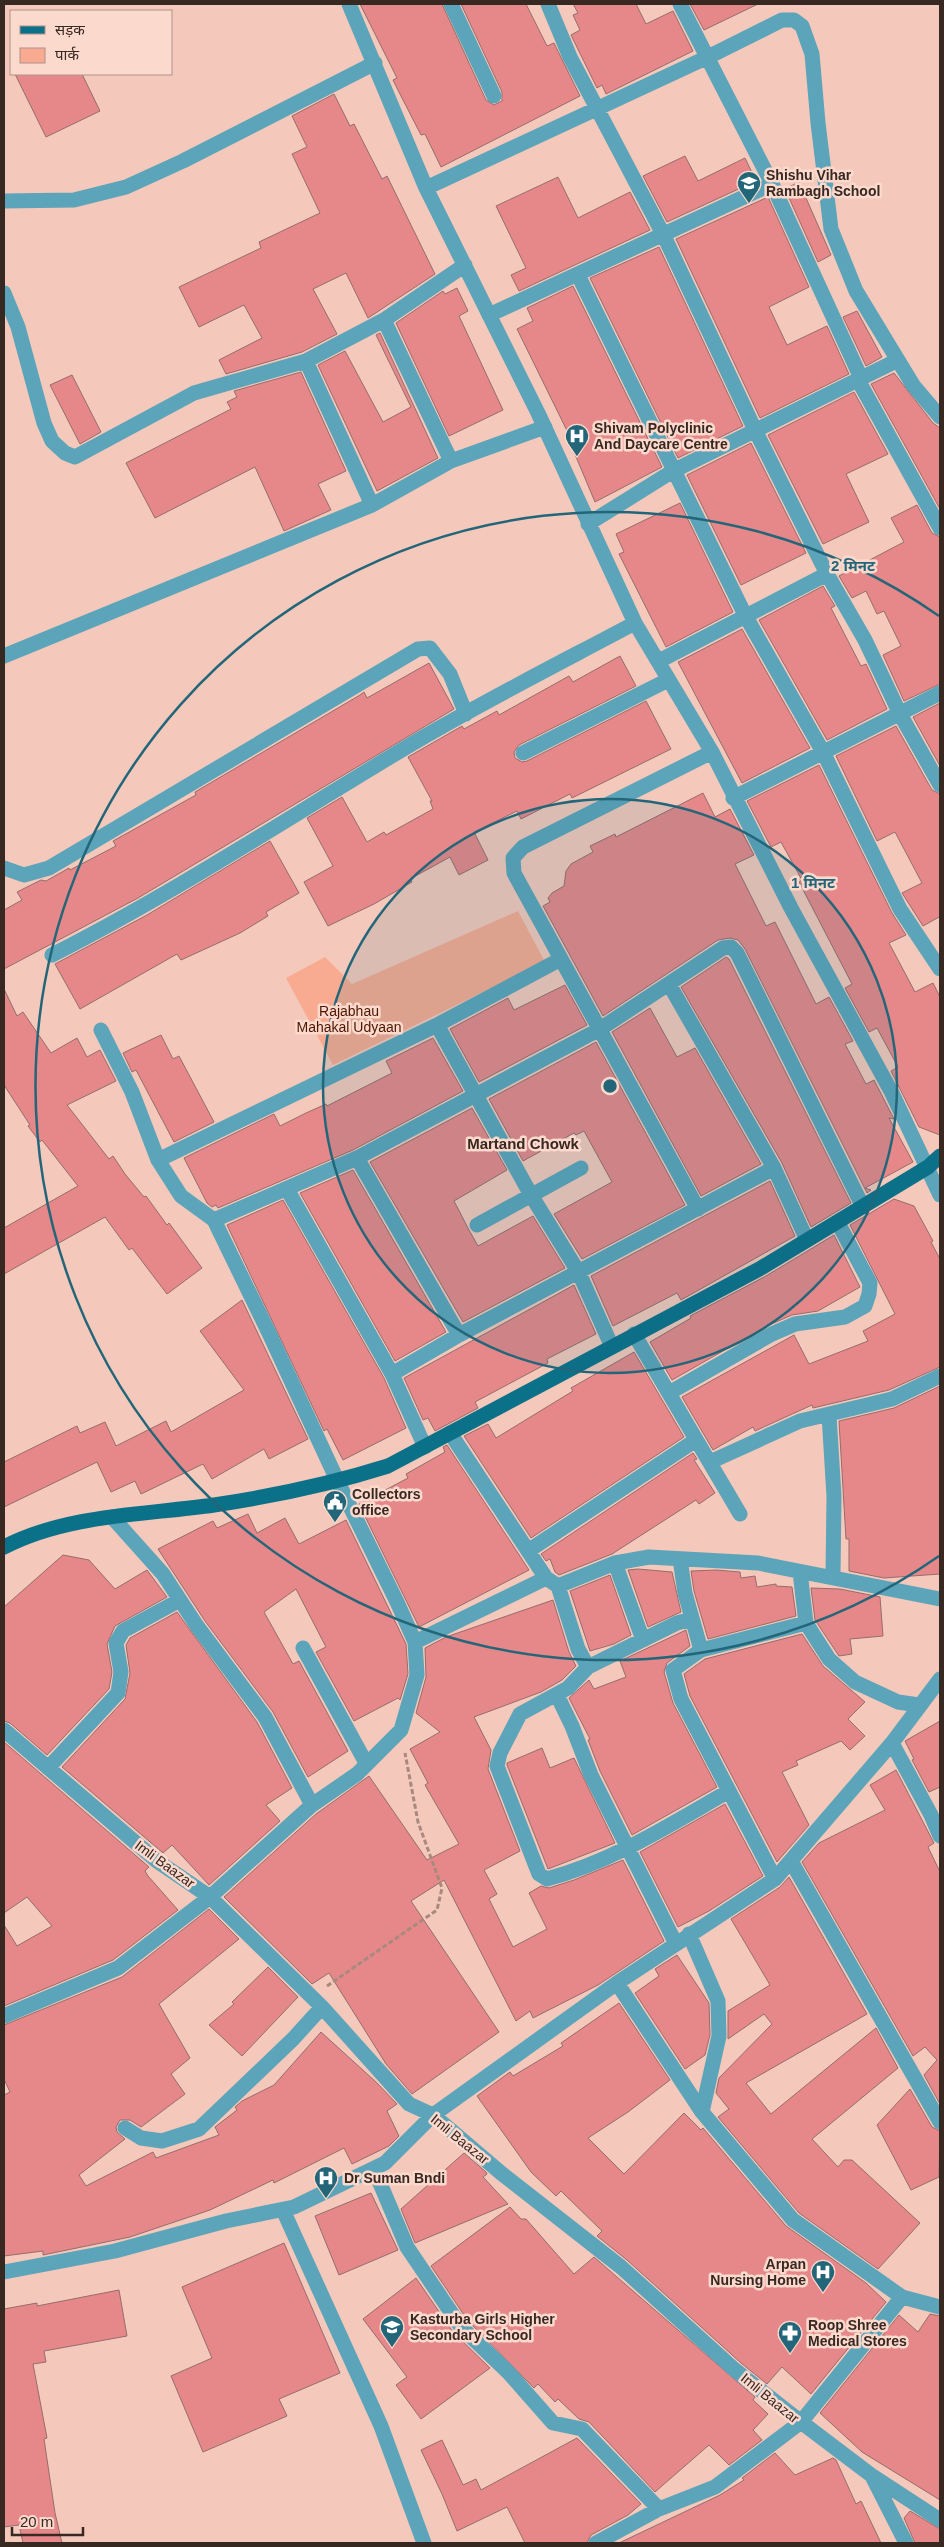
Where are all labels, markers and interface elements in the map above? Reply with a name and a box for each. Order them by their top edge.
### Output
legend [10,10,172,75]
text: सड़क [55,21,85,38]
text: पार्क [55,46,79,63]
place label: Shishu Vihar Rambagh School [766,167,880,199]
school or university icon: Shishu Vihar Rambagh School [736,170,762,204]
place label: Shivam Polyclinic And Daycare Centre [594,420,728,452]
hospital icon: Shivam Polyclinic And Daycare Centre [564,423,590,457]
text: 2 मिनट [831,557,876,574]
text: 1 मिनट [791,874,836,891]
park label: Rajabhau Mahakal Udyaan [296,1003,402,1035]
centre of rings [601,1077,619,1095]
district label: Martand Chowk [467,1135,579,1152]
place label: Collectors office [352,1486,421,1518]
public building icon: Collectors office [322,1489,348,1523]
street label: Imli Baazar [132,1837,198,1891]
street label: Imli Baazar [428,2111,493,2167]
hospital icon: Dr Suman Bndi [313,2165,339,2199]
place label: Dr Suman Bndi [344,2170,445,2186]
place label: Arpan Nursing Home [710,2256,806,2288]
hospital icon: Arpan Nursing Home [810,2259,836,2293]
place label: Kasturba Girls Higher Secondary School [410,2311,555,2343]
school or university icon: Kasturba Girls Higher Secondary School [379,2314,405,2348]
place label: Roop Shree Medical Stores [808,2317,907,2349]
pharmacy icon: Roop Shree Medical Stores [777,2320,803,2354]
street label: Imli Baazar [738,2370,803,2426]
scale bar [12,2504,84,2536]
text: 20 m [20,2513,53,2530]

